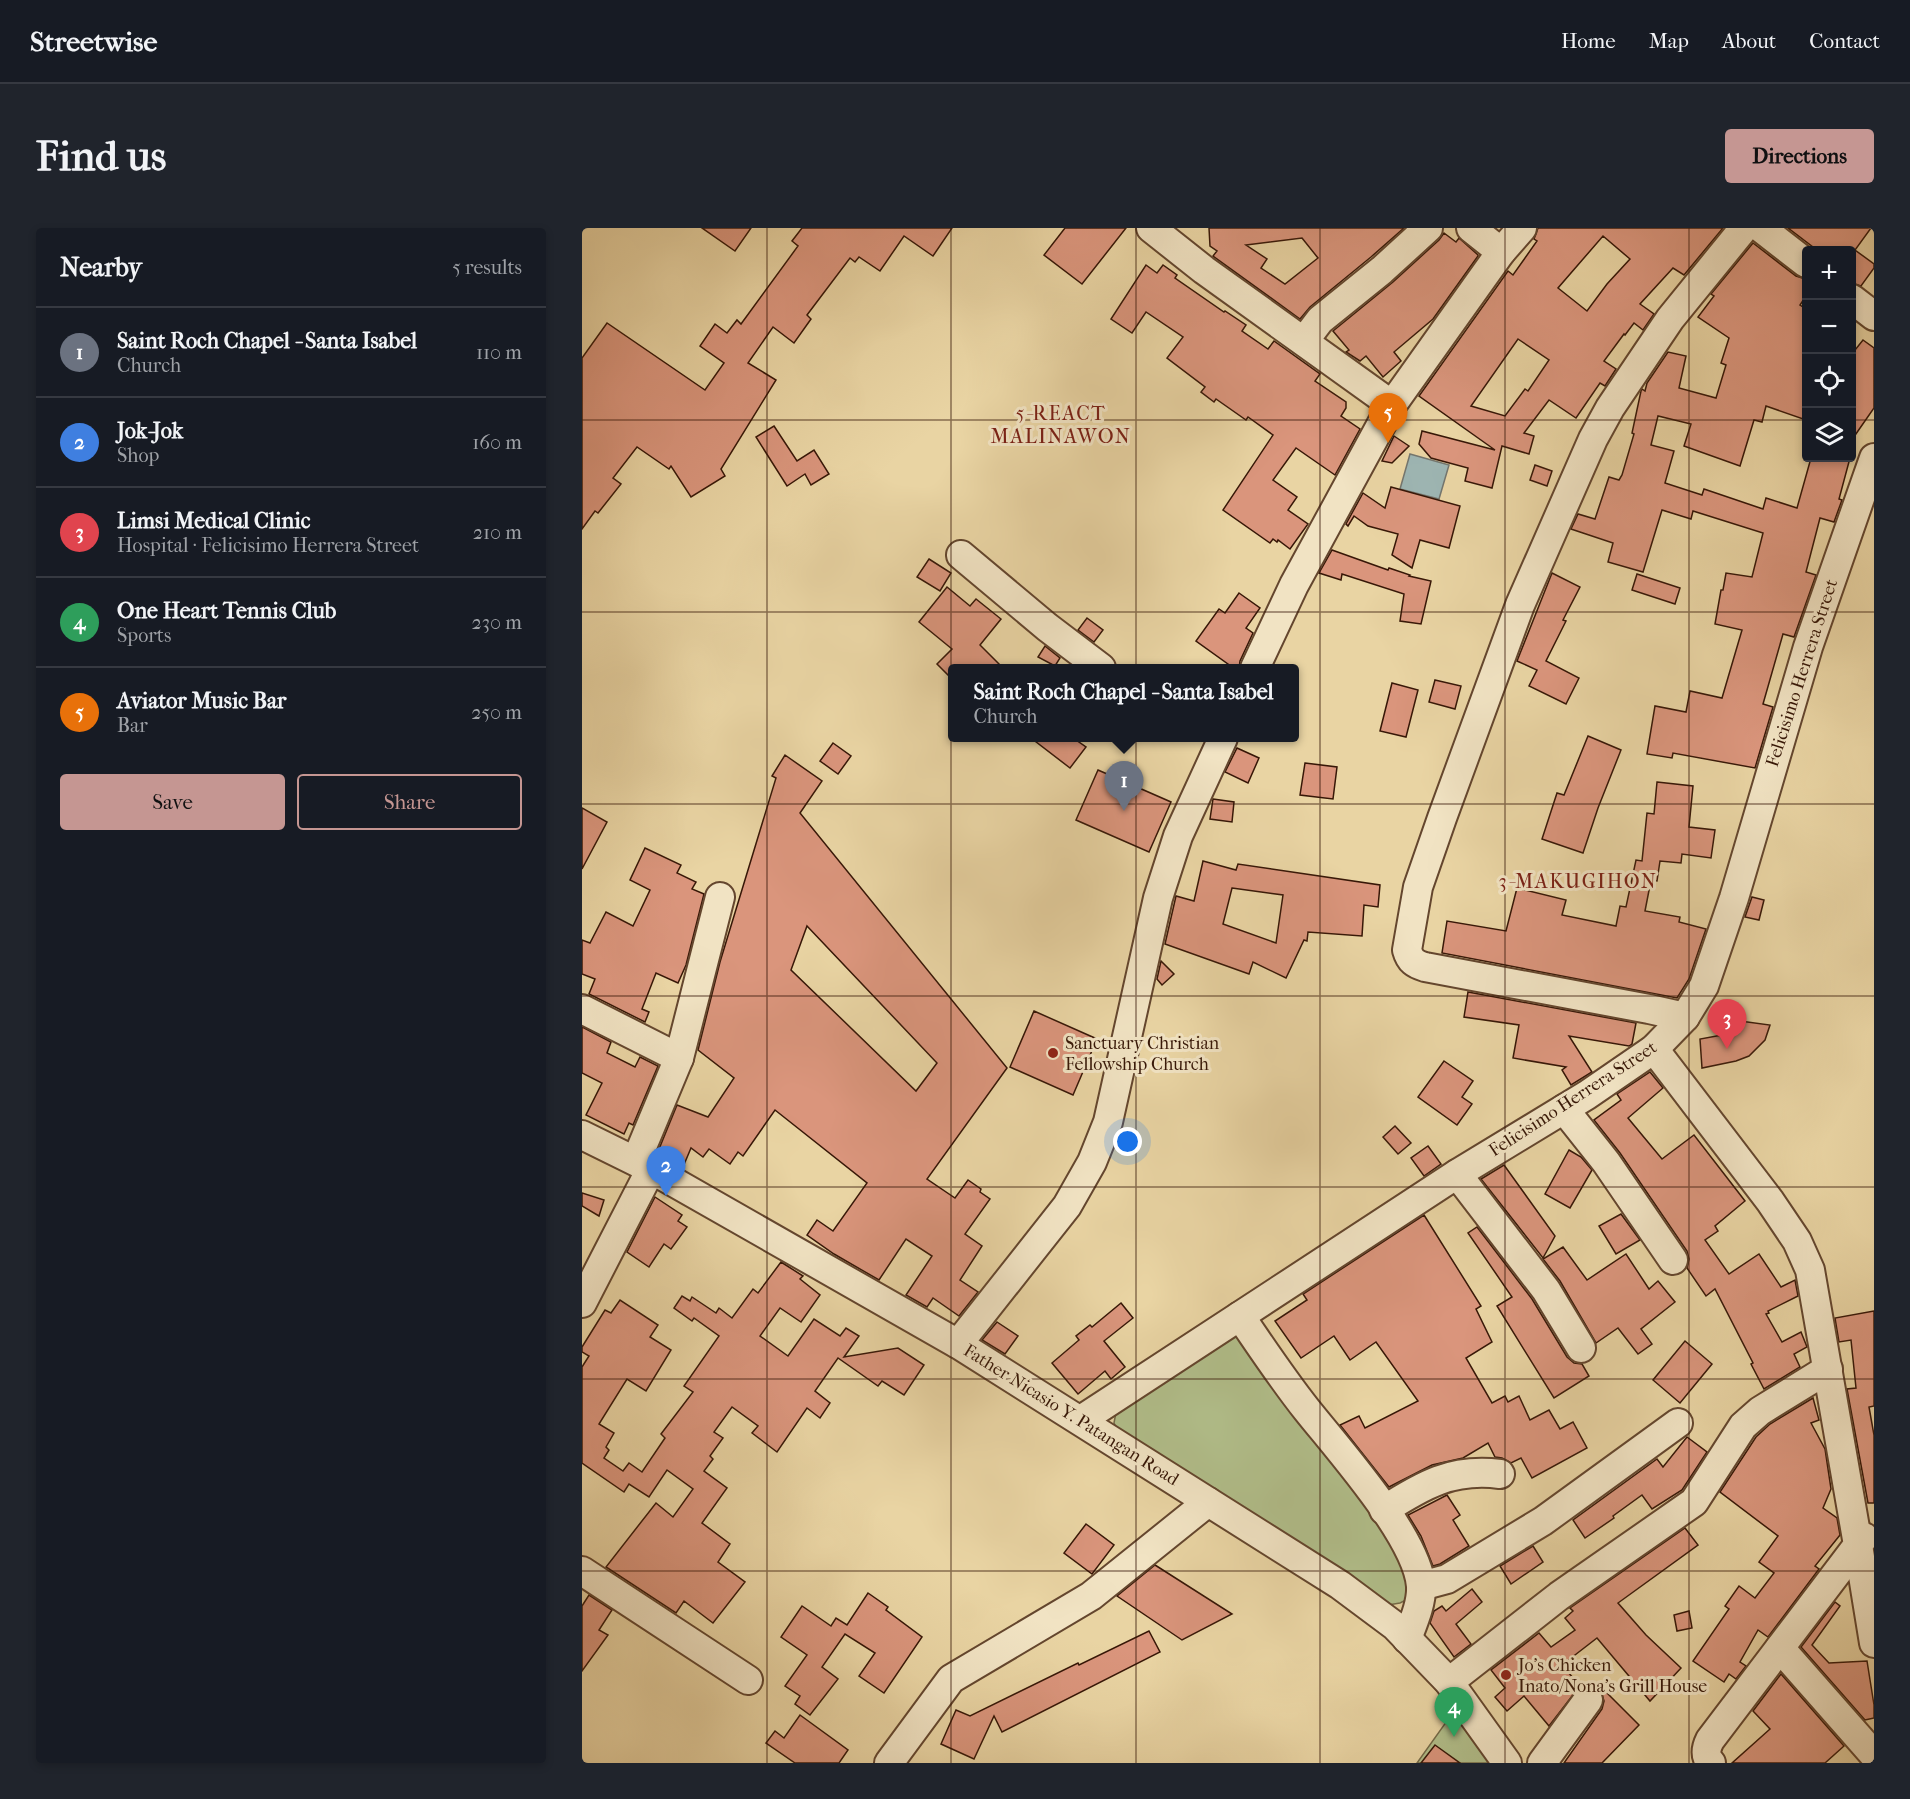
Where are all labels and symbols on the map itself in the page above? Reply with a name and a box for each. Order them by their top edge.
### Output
pin: 5 [1368,394,1408,443]
district label: 5-REACT MALINAWON [991,402,1131,448]
street label: Felicisimo Herrera Street [1762,576,1842,769]
pin: 1 [1104,762,1144,811]
district label: 3-MAKUGIHON [1499,870,1657,893]
pin: 3 [1708,1000,1746,1049]
place label: Sanctuary Christian Fellowship Church [1065,1033,1220,1075]
street label: Felicisimo Herrera Street [1485,1036,1661,1161]
marker: Sanctuary Christian Fellowship Church [1046,1046,1060,1060]
your location [1113,1127,1142,1156]
pin: 2 [646,1146,686,1196]
street label: Father Nicasio Y. Patangan Road [959,1340,1183,1490]
place label: Jo's Chicken Inato/Nona's Grill House [1516,1655,1707,1697]
marker: Jo's Chicken Inato/Nona's Grill House [1499,1668,1513,1682]
pin: 4 [1434,1688,1474,1737]

